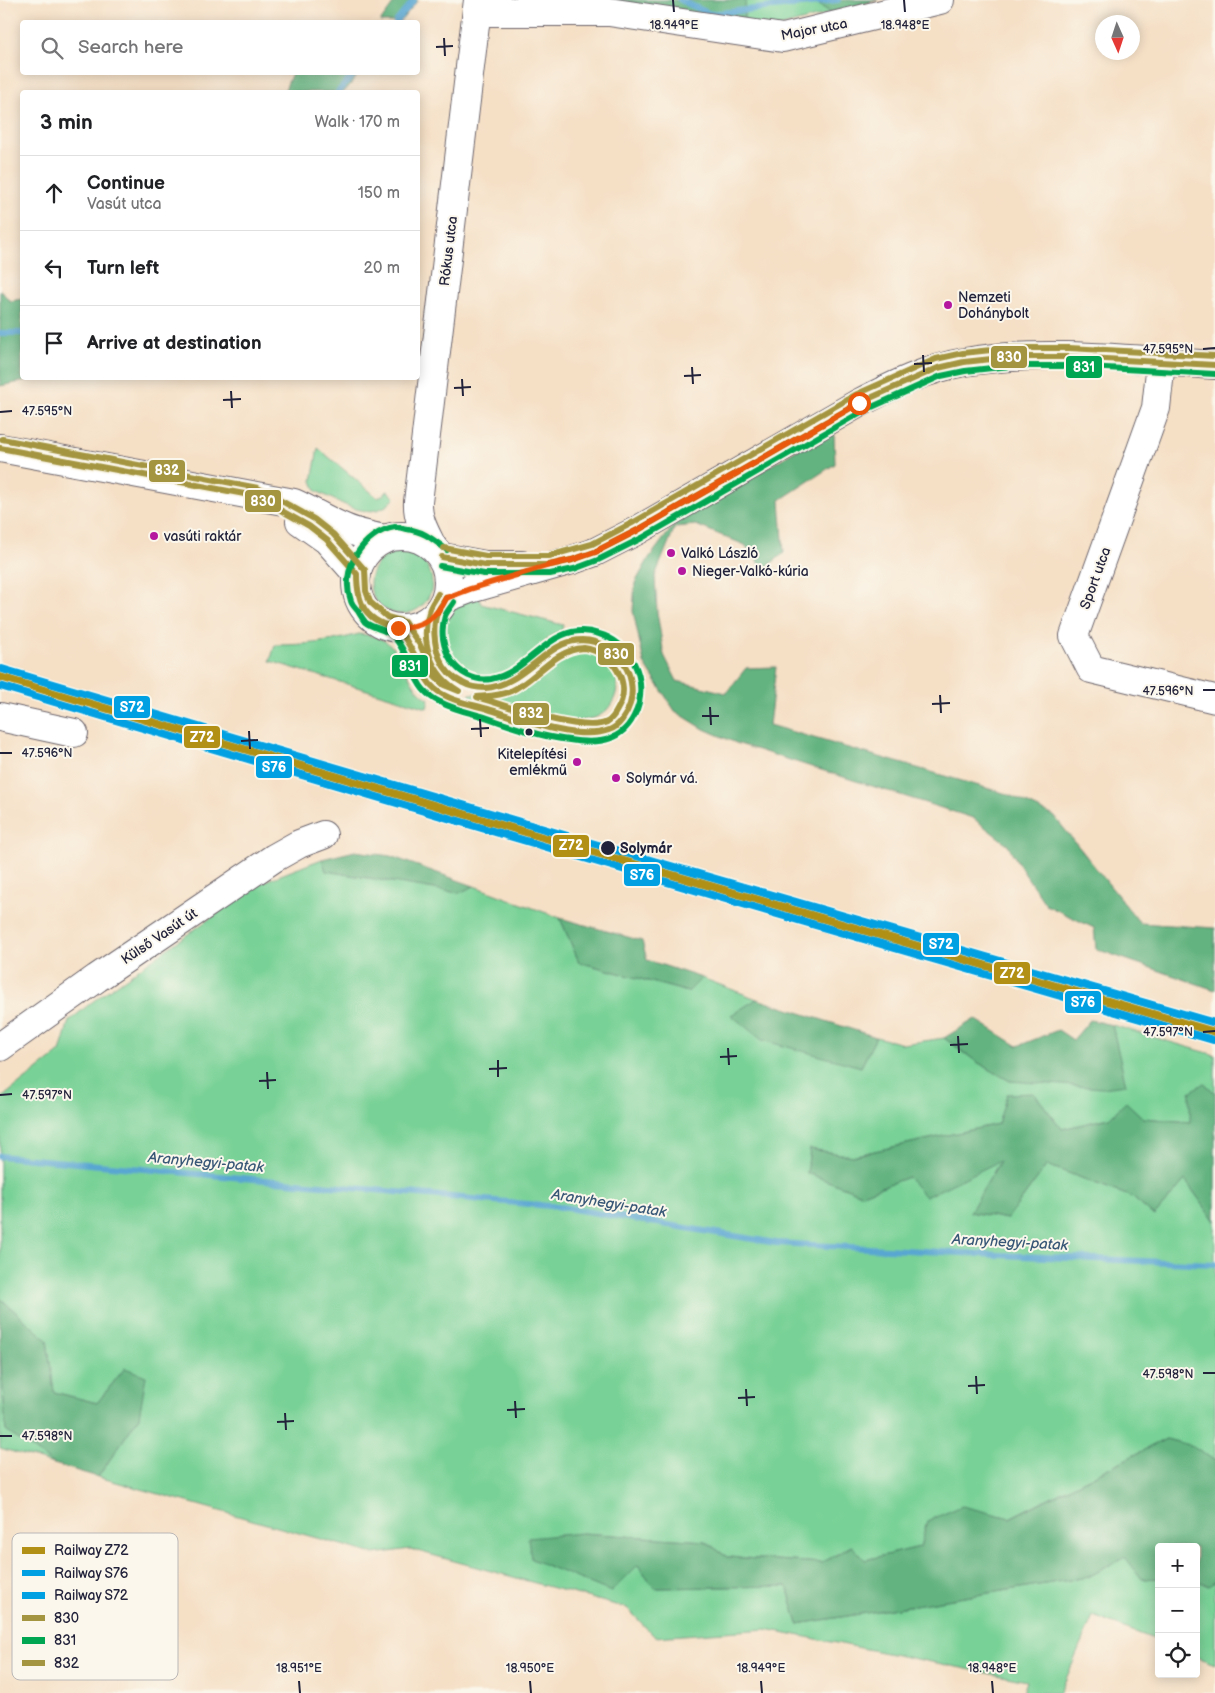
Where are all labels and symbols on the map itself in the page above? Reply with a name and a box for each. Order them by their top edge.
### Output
street label: Major utca [780,15,849,44]
north arrow [1095,15,1140,60]
text: 18.949°E [650,18,698,33]
text: 18.948°E [881,18,929,33]
street label: Rókus utca [436,215,461,287]
place label: Nemzeti Dohánybolt [958,289,1030,322]
marker: Nemzeti Dohánybolt [942,299,954,311]
text: 47.595°N [1143,342,1193,357]
line badge: 830 [990,345,1028,369]
text: 830 [996,349,1022,366]
line badge: 831 [1065,355,1103,379]
text: 831 [1073,359,1095,376]
route start [848,392,871,415]
text: 47.595°N [22,404,72,419]
line badge: 832 [148,459,186,483]
text: 832 [155,462,180,479]
line badge: 830 [244,489,282,513]
text: 830 [250,493,276,510]
place label: vasúti raktár [163,528,242,545]
marker: vasúti raktár [148,530,160,542]
place label: Valkó László [681,545,758,562]
street label: Sport utca [1076,545,1115,612]
marker: Valkó László [665,547,677,559]
place label: Nieger-Valkó-kúria [692,563,809,580]
marker: Nieger-Valkó-kúria [676,565,688,577]
route end [387,617,410,640]
line badge: 830 [597,642,635,666]
text: 830 [603,646,629,663]
line badge: 831 [391,654,429,678]
text: 831 [399,658,421,675]
text: 47.596°N [1142,684,1194,699]
line badge: S72 [113,695,151,719]
text: S72 [120,699,145,716]
line badge: 832 [512,702,550,726]
text: 832 [519,705,544,722]
line badge: Z72 [183,725,221,749]
unlabelled marker [524,727,534,737]
text: Z72 [190,729,215,746]
text: 47.596°N [21,746,73,761]
place label: Kitelepítési emlékmű [497,746,567,779]
line badge: S76 [255,755,293,779]
marker: Kitelepítési emlékmű [571,756,583,768]
text: S76 [262,759,286,776]
place label: Solymár vá. [626,770,698,787]
marker: Solymár vá. [610,772,622,784]
line badge: Z72 [552,834,590,858]
text: Z72 [559,837,584,854]
marker: Solymár [599,839,617,857]
place label: Solymár [620,840,672,857]
line badge: S76 [623,863,661,887]
text: S76 [630,867,654,884]
street label: Külső Vasút út [118,904,201,968]
line badge: S72 [922,932,960,956]
text: S72 [929,936,954,953]
line badge: Z72 [993,961,1031,985]
text: Z72 [1000,965,1025,982]
line badge: S76 [1064,990,1102,1014]
text: S76 [1071,994,1095,1011]
text: 47.597°N [1143,1025,1193,1040]
text: 47.597°N [22,1088,72,1103]
water label: Aranyhegyi-patak [146,1148,265,1177]
water label: Aranyhegyi-patak [549,1185,668,1222]
water label: Aranyhegyi-patak [951,1230,1069,1255]
text: 47.598°N [1143,1367,1193,1382]
text: 47.598°N [22,1429,72,1444]
legend [12,1533,178,1680]
text: Railway Z72 [54,1542,129,1559]
text: Railway S76 [54,1565,129,1582]
text: Railway S72 [54,1587,129,1604]
text: 830 [54,1610,79,1627]
text: 831 [54,1632,76,1649]
text: 832 [54,1655,80,1672]
text: 18.951°E [276,1661,322,1676]
text: 18.950°E [506,1661,554,1676]
text: 18.949°E [737,1661,785,1676]
text: 18.948°E [968,1661,1016,1676]

